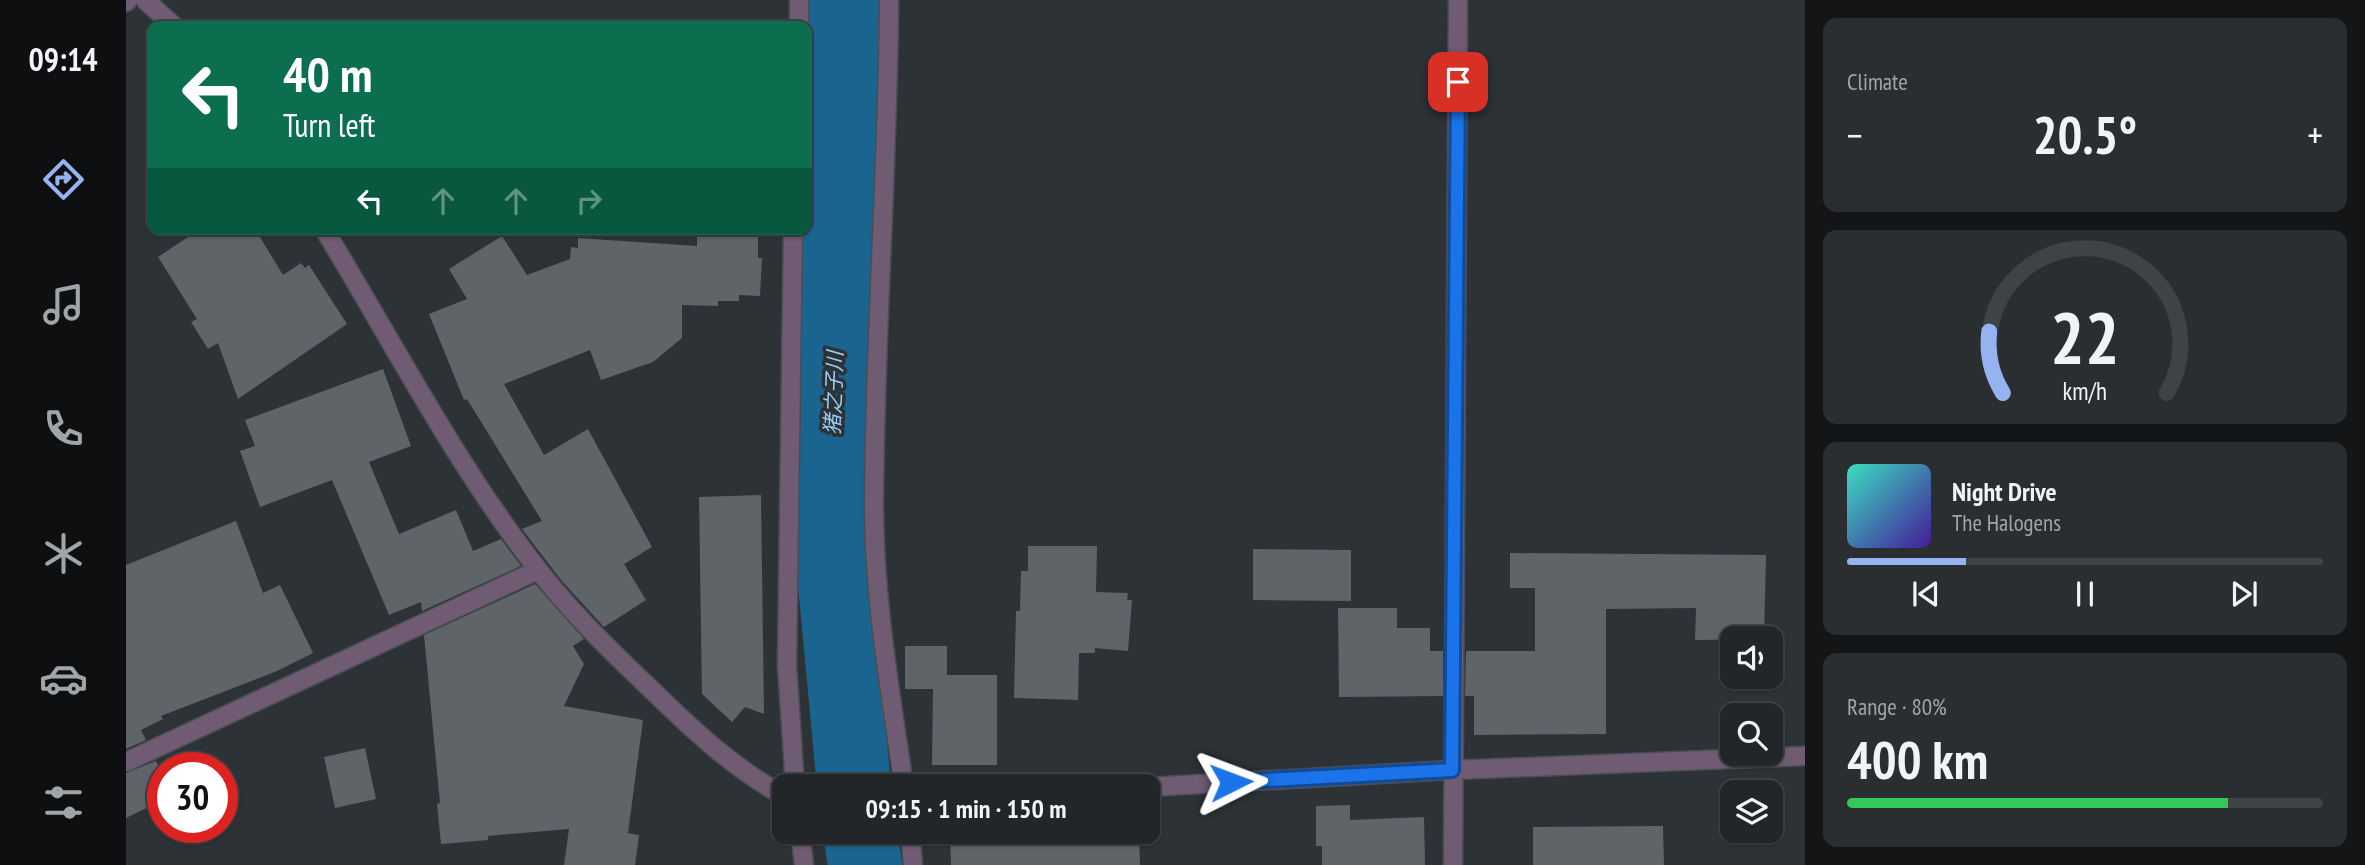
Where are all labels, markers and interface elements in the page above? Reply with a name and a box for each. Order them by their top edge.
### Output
text: 09:14 [28,38,98,80]
text: 40 m [283,42,372,106]
icon: left [168,49,259,140]
pin [1428,52,1488,112]
icon: arrive [1439,63,1477,101]
text: Climate [1847,67,1908,96]
text: 20.5° [2033,101,2137,168]
text: Turn left [283,104,375,146]
text: − [1847,110,1863,159]
text: + [2307,110,2323,159]
icon: directions [39,155,88,204]
icon: left [351,182,389,220]
icon: ahead [424,182,462,220]
icon: ahead [497,182,535,220]
icon: right [570,182,608,220]
icon: music [39,280,88,329]
text: 22 [2050,289,2120,383]
water label: 猪之子川 [819,349,849,435]
text: km/h [2063,374,2107,406]
icon: phone [39,404,88,453]
text: Night Drive [1952,475,2057,508]
text: The Halogens [1952,508,2061,537]
icon: climate [39,529,88,578]
icon: previous [1907,575,1945,613]
icon: pause [2066,575,2104,613]
icon: next [2225,575,2263,613]
map controls [1720,626,1783,843]
button: sound [1720,626,1783,689]
icon: car [39,654,88,703]
text: Range · 80% [1847,692,1947,721]
button: search [1720,703,1783,766]
text: 400 km [1847,726,1988,793]
position arrow [1194,745,1268,819]
speed limit sign: 30 [147,752,238,843]
icon: filters [39,778,88,827]
button: layers [1720,780,1783,843]
text: 09:15 · 1 min · 150 m [866,792,1066,825]

